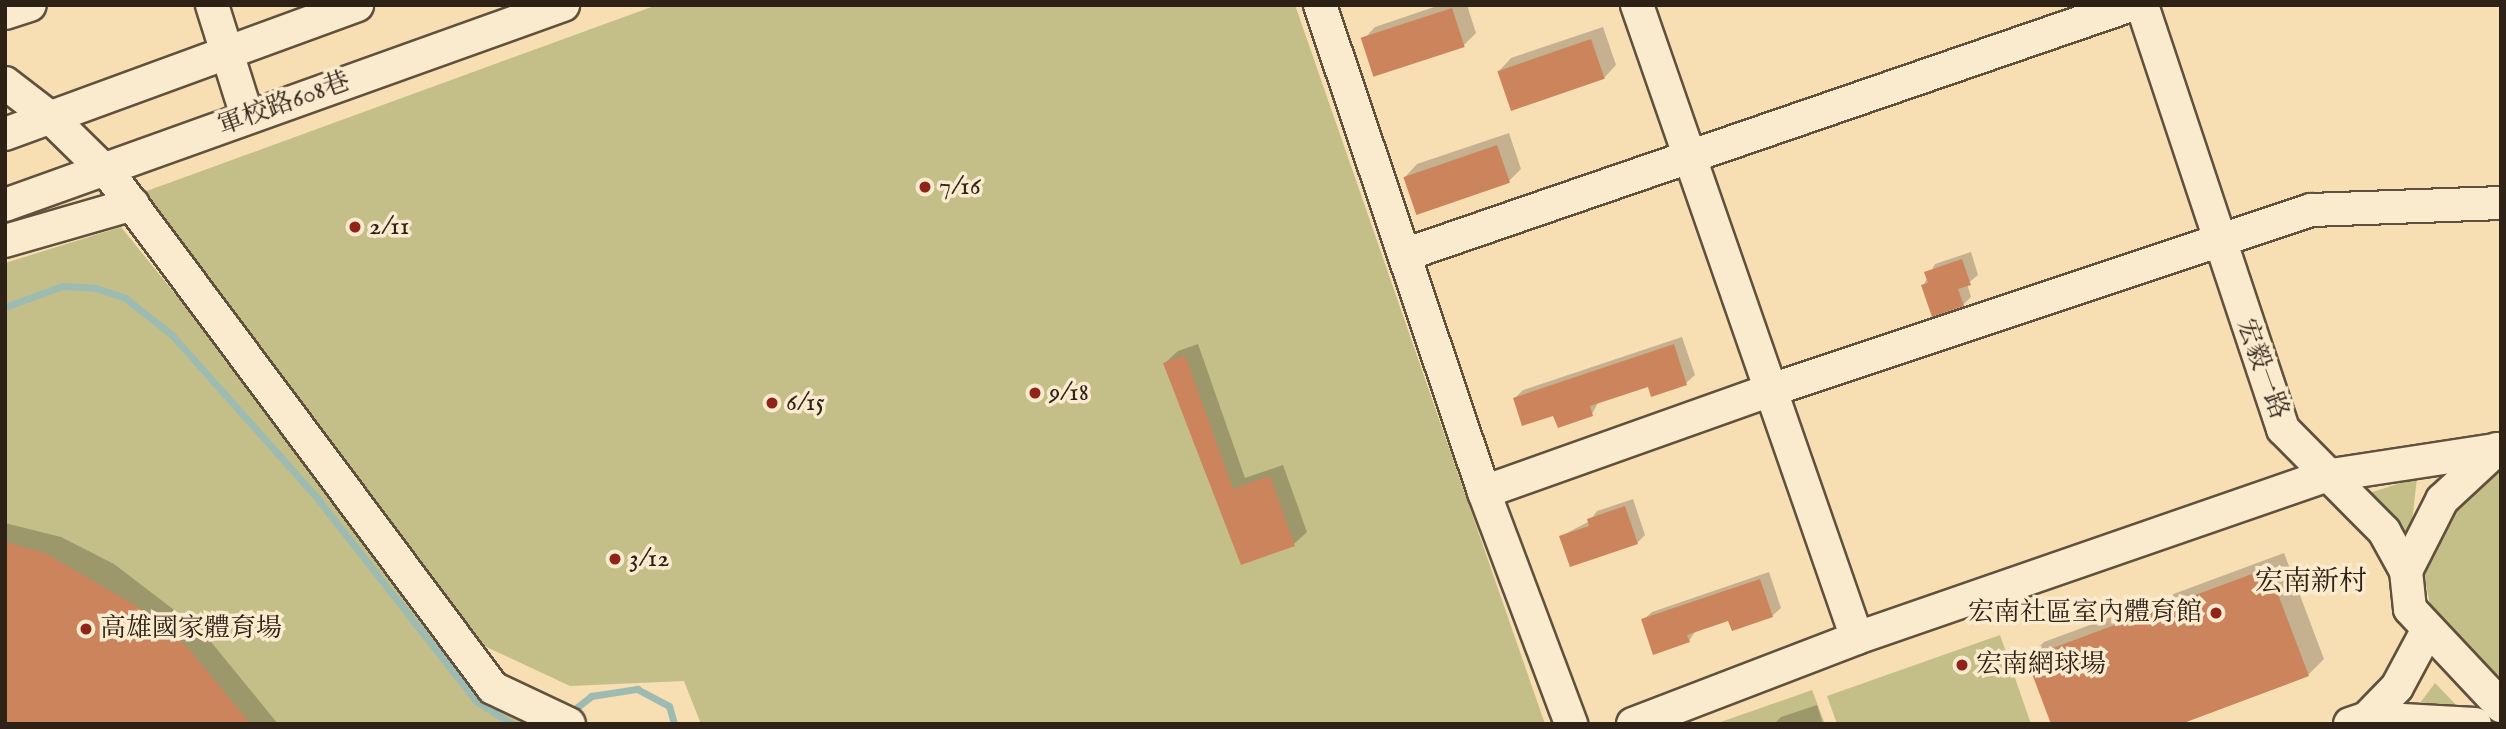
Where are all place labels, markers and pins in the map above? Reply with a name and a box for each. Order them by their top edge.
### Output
place label: 7/16 [939,171,981,203]
marker: 7/16 [917,179,933,195]
place label: 2/11 [369,211,409,243]
marker: 2/11 [347,219,363,235]
place label: 9/18 [1049,377,1089,409]
marker: 9/18 [1027,385,1043,401]
place label: 6/15 [786,387,825,419]
marker: 6/15 [764,395,780,411]
place label: 3/12 [629,543,669,575]
marker: 3/12 [607,551,623,567]
place label: 宏南社區室內體育館 [1968,597,2202,629]
marker: 宏南社區室內體育館 [2208,605,2224,621]
place label: 高雄國家體育場 [100,613,282,645]
marker: 高雄國家體育場 [78,621,94,637]
place label: 宏南網球場 [1976,649,2106,681]
marker: 宏南網球場 [1954,657,1970,673]

